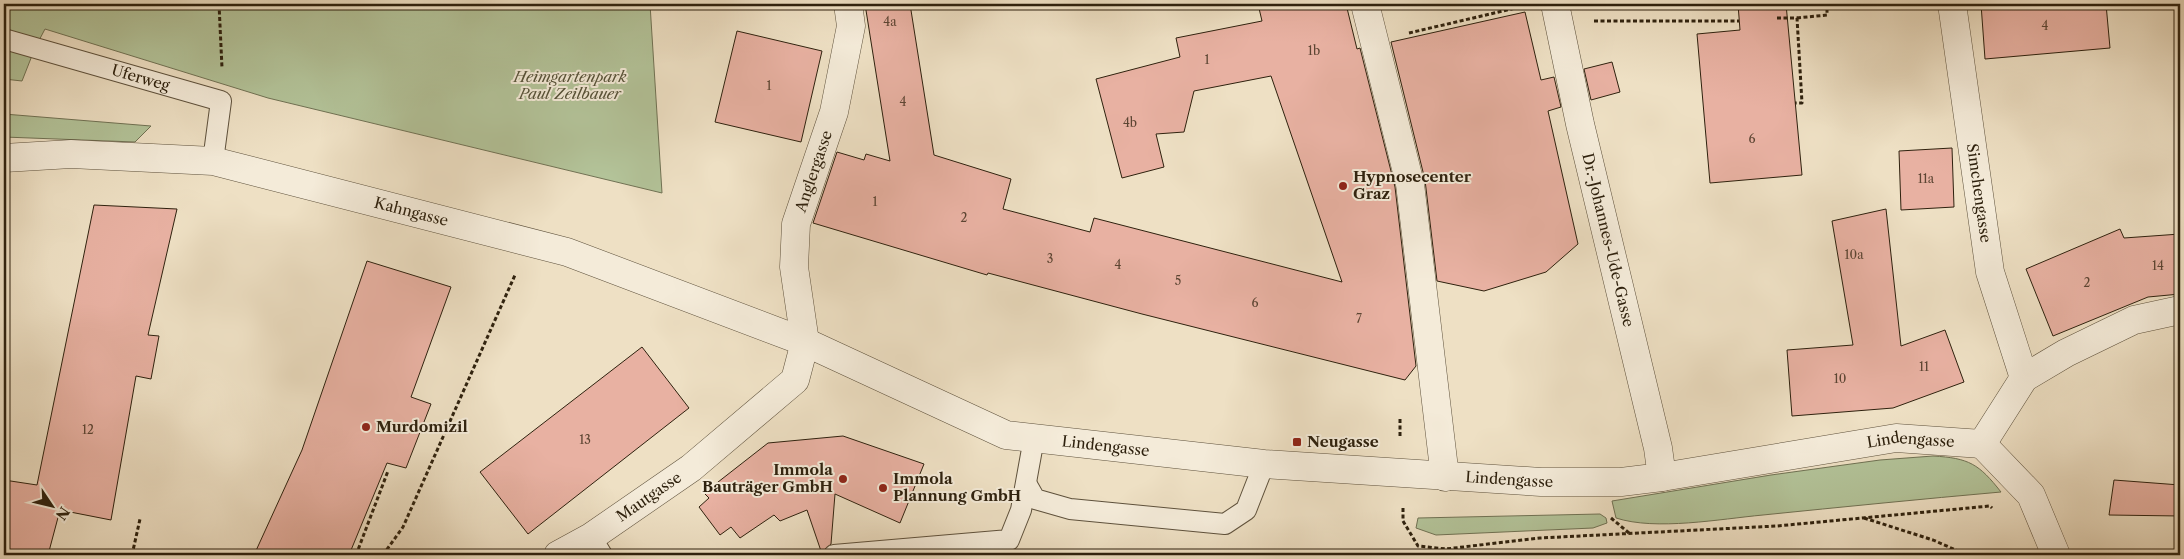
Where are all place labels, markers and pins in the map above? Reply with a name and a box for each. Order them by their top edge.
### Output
place label: Hypnosecenter Graz [1353,167,1472,203]
marker: Hypnosecenter Graz [1337,180,1349,192]
place label: Murdomizil [376,417,468,436]
marker: Murdomizil [360,421,372,433]
place label: Neugasse [1307,432,1379,451]
marker: Neugasse [1291,436,1303,448]
place label: Immola Bauträger GmbH [702,460,833,496]
place label: Immola Plannung GmbH [893,469,1022,505]
marker: Immola Bauträger GmbH [837,473,849,485]
marker: Immola Plannung GmbH [877,482,889,494]

